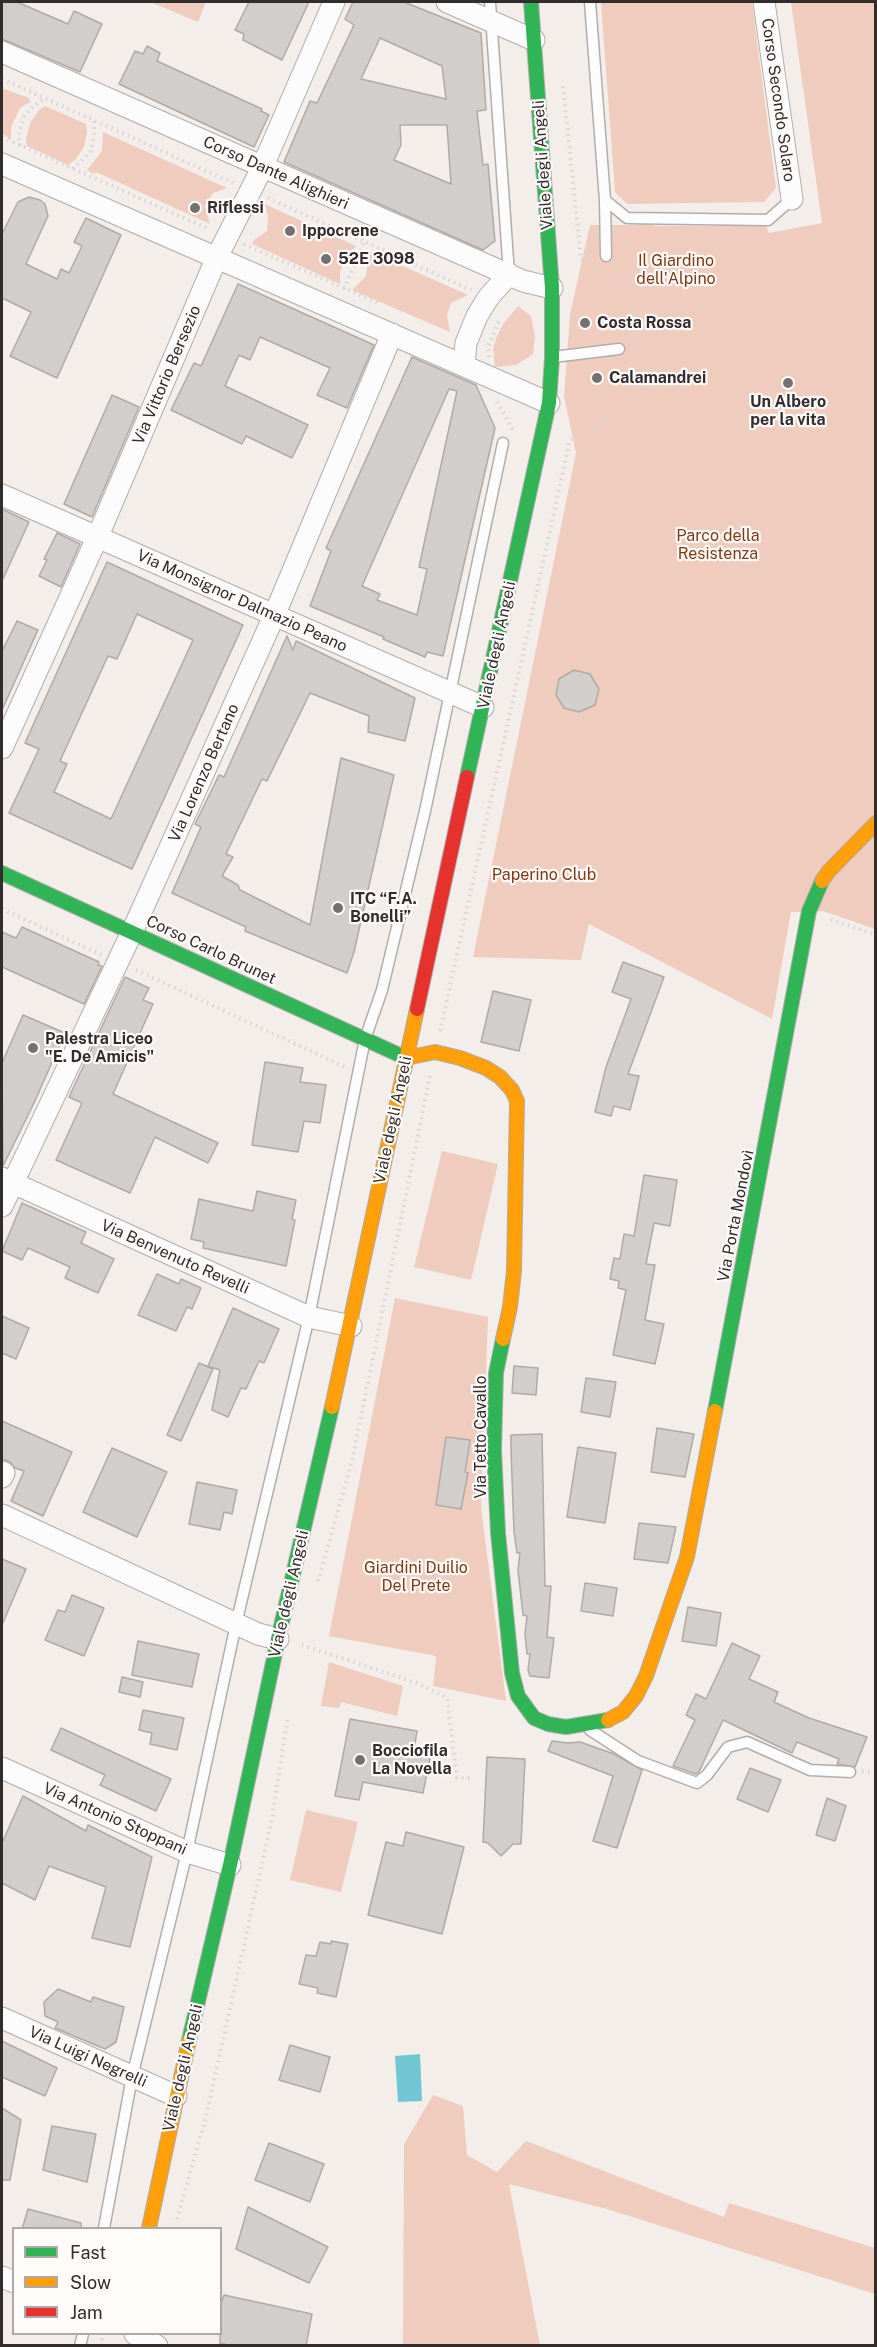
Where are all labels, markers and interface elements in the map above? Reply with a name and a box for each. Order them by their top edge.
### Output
street label: Corso Secondo Solaro [757,17,799,183]
street label: Viale degli Angeli [529,99,557,231]
street label: Corso Dante Alighieri [200,132,352,214]
place label: Riflessi [207,198,264,218]
marker: Riflessi [188,201,202,215]
place label: Ippocrene [302,221,379,241]
marker: Ippocrene [283,224,297,238]
place label: 52E 3098 [338,249,415,269]
park label: Il Giardino dell'Alpino [636,251,716,289]
marker: 52E 3098 [319,252,333,266]
street label: Via Vittorio Bersezio [129,302,205,448]
place label: Costa Rossa [597,313,691,333]
marker: Costa Rossa [578,316,592,330]
place label: Calamandrei [609,368,706,388]
marker: Calamandrei [590,371,604,385]
marker: Un Albero per la vita [781,376,795,390]
place label: Un Albero per la vita [750,392,826,430]
park label: Parco della Resistenza [676,526,760,564]
street label: Via Monsignor Dalmazio Peano [134,546,350,656]
street label: Viale degli Angeli [474,579,520,711]
street label: Via Lorenzo Bertano [165,701,243,845]
park label: Paperino Club [492,865,596,885]
place label: ITC “F.A. Bonelli” [350,889,417,927]
marker: ITC “F.A. Bonelli” [331,901,345,915]
street label: Corso Carlo Brunet [143,911,279,989]
place label: Palestra Liceo "E. De Amicis" [45,1029,154,1067]
marker: Palestra Liceo "E. De Amicis" [26,1041,40,1055]
street label: Viale degli Angeli [370,1054,416,1186]
street label: Via Porta Mondovì [714,1148,758,1284]
street label: Via Benvenuto Revelli [98,1216,252,1298]
street label: Via Tetto Cavallo [471,1375,491,1499]
street label: Viale degli Angeli [265,1528,313,1660]
park label: Giardini Duilio Del Prete [364,1558,468,1596]
place label: Bocciofila La Novella [372,1741,452,1779]
marker: Bocciofila La Novella [353,1753,367,1767]
street label: Via Antonio Stoppani [40,1779,190,1859]
street label: Viale degli Angeli [159,2002,207,2134]
street label: Via Luigi Negrelli [26,2022,150,2092]
legend [12,2227,222,2335]
text: Fast [70,2242,106,2263]
text: Slow [70,2272,111,2293]
text: Jam [70,2302,103,2323]

